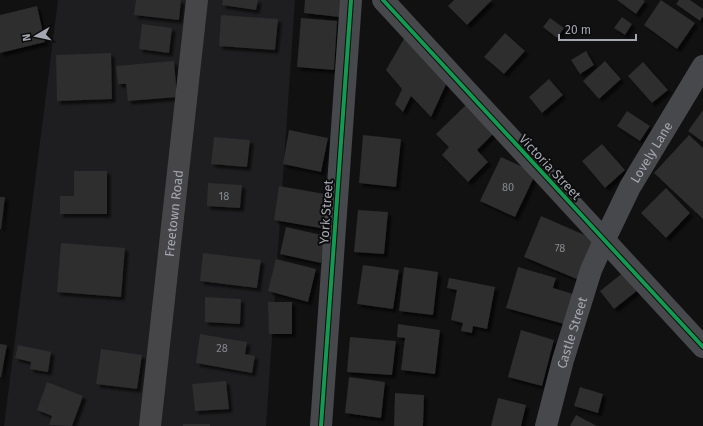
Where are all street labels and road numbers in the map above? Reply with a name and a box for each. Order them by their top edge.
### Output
street label: Lovely Lane [627,119,675,185]
street label: Victoria Street [516,131,584,203]
street label: Freetown Road [161,169,186,257]
street label: York Street [316,179,336,245]
street label: Castle Street [554,294,590,370]

